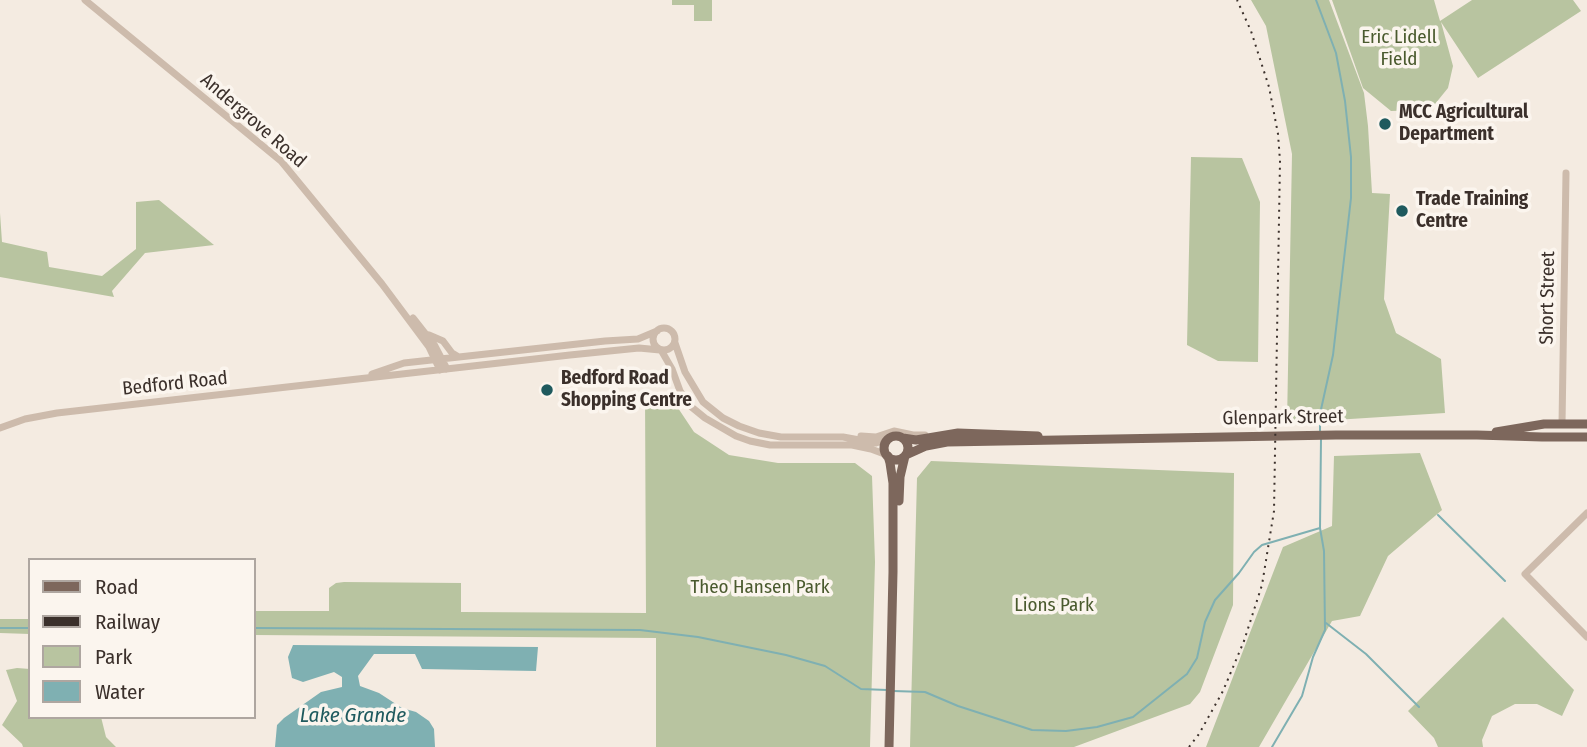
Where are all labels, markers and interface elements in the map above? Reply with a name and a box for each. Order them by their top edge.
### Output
park label: Eric Lidell Field [1361,27,1437,71]
street label: Andergrove Road [196,69,310,173]
place label: MCC Agricultural Department [1399,102,1528,146]
marker: MCC Agricultural Department [1377,116,1393,132]
place label: Trade Training Centre [1416,189,1528,233]
marker: Trade Training Centre [1394,203,1410,219]
street label: Short Street [1536,251,1560,345]
street label: Bedford Road [121,367,229,401]
place label: Bedford Road Shopping Centre [561,368,692,412]
marker: Bedford Road Shopping Centre [539,382,555,398]
street label: Glenpark Street [1222,406,1344,430]
legend [28,558,256,719]
text: Road [95,574,139,600]
park label: Theo Hansen Park [690,577,830,599]
park label: Lions Park [1014,595,1094,617]
text: Railway [95,609,160,635]
text: Park [95,644,132,670]
text: Water [95,679,145,705]
water label: Lake Grande [300,703,406,729]

